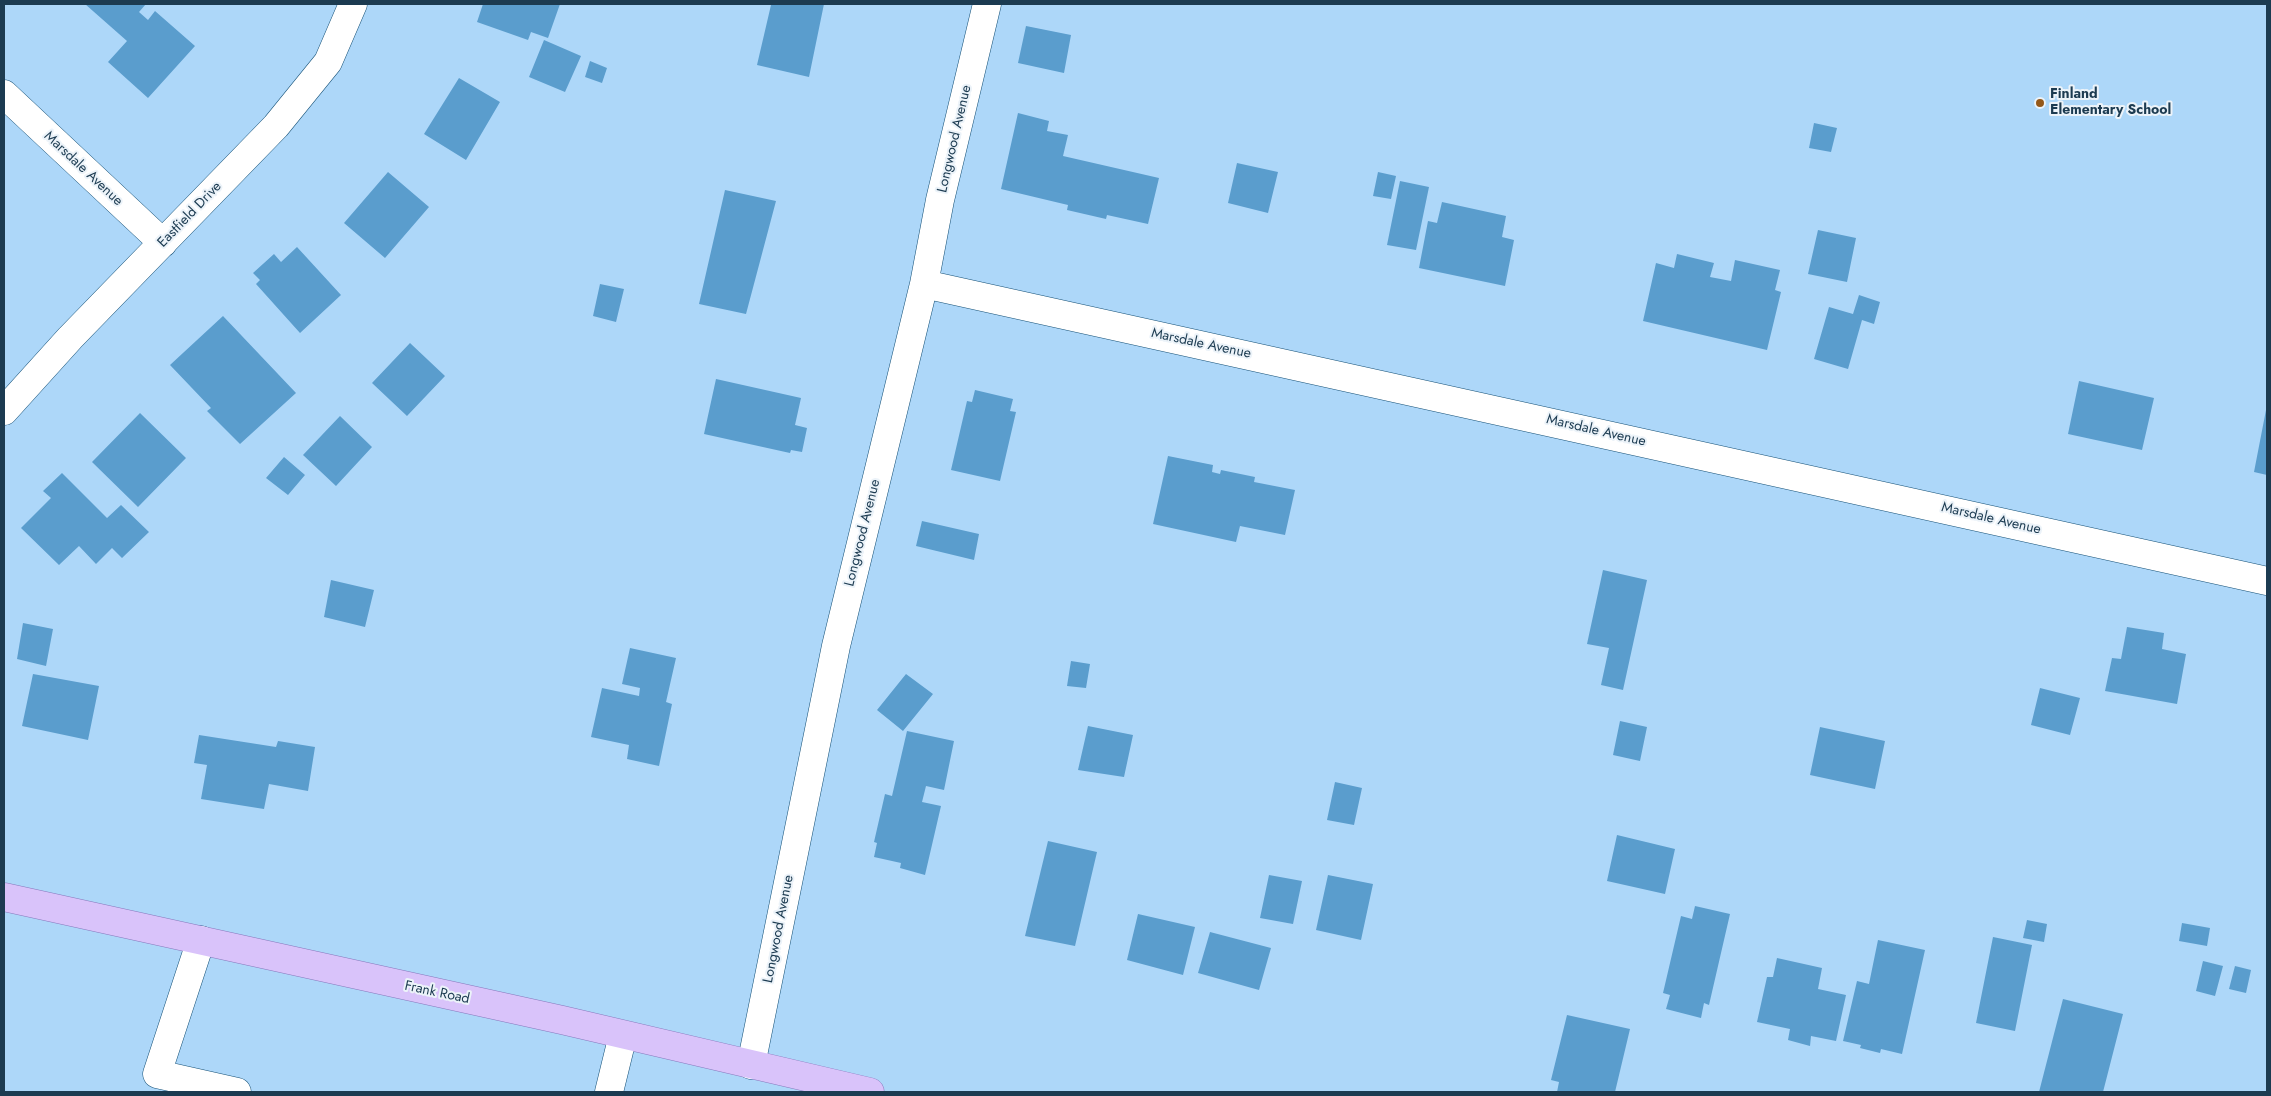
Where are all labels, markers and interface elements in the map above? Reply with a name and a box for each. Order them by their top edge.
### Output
street label: Longwood Avenue [934,84,976,194]
place label: Finland Elementary School [2050,87,2171,120]
marker: Finland Elementary School [2034,97,2046,109]
street label: Marsdale Avenue [40,128,126,210]
street label: Eastfield Drive [154,179,226,251]
street label: Marsdale Avenue [1150,325,1252,363]
street label: Marsdale Avenue [1545,411,1647,451]
street label: Longwood Avenue [842,478,884,588]
street label: Marsdale Avenue [1940,499,2042,539]
street label: Longwood Avenue [760,874,798,984]
street label: Frank Road [403,978,471,1008]

